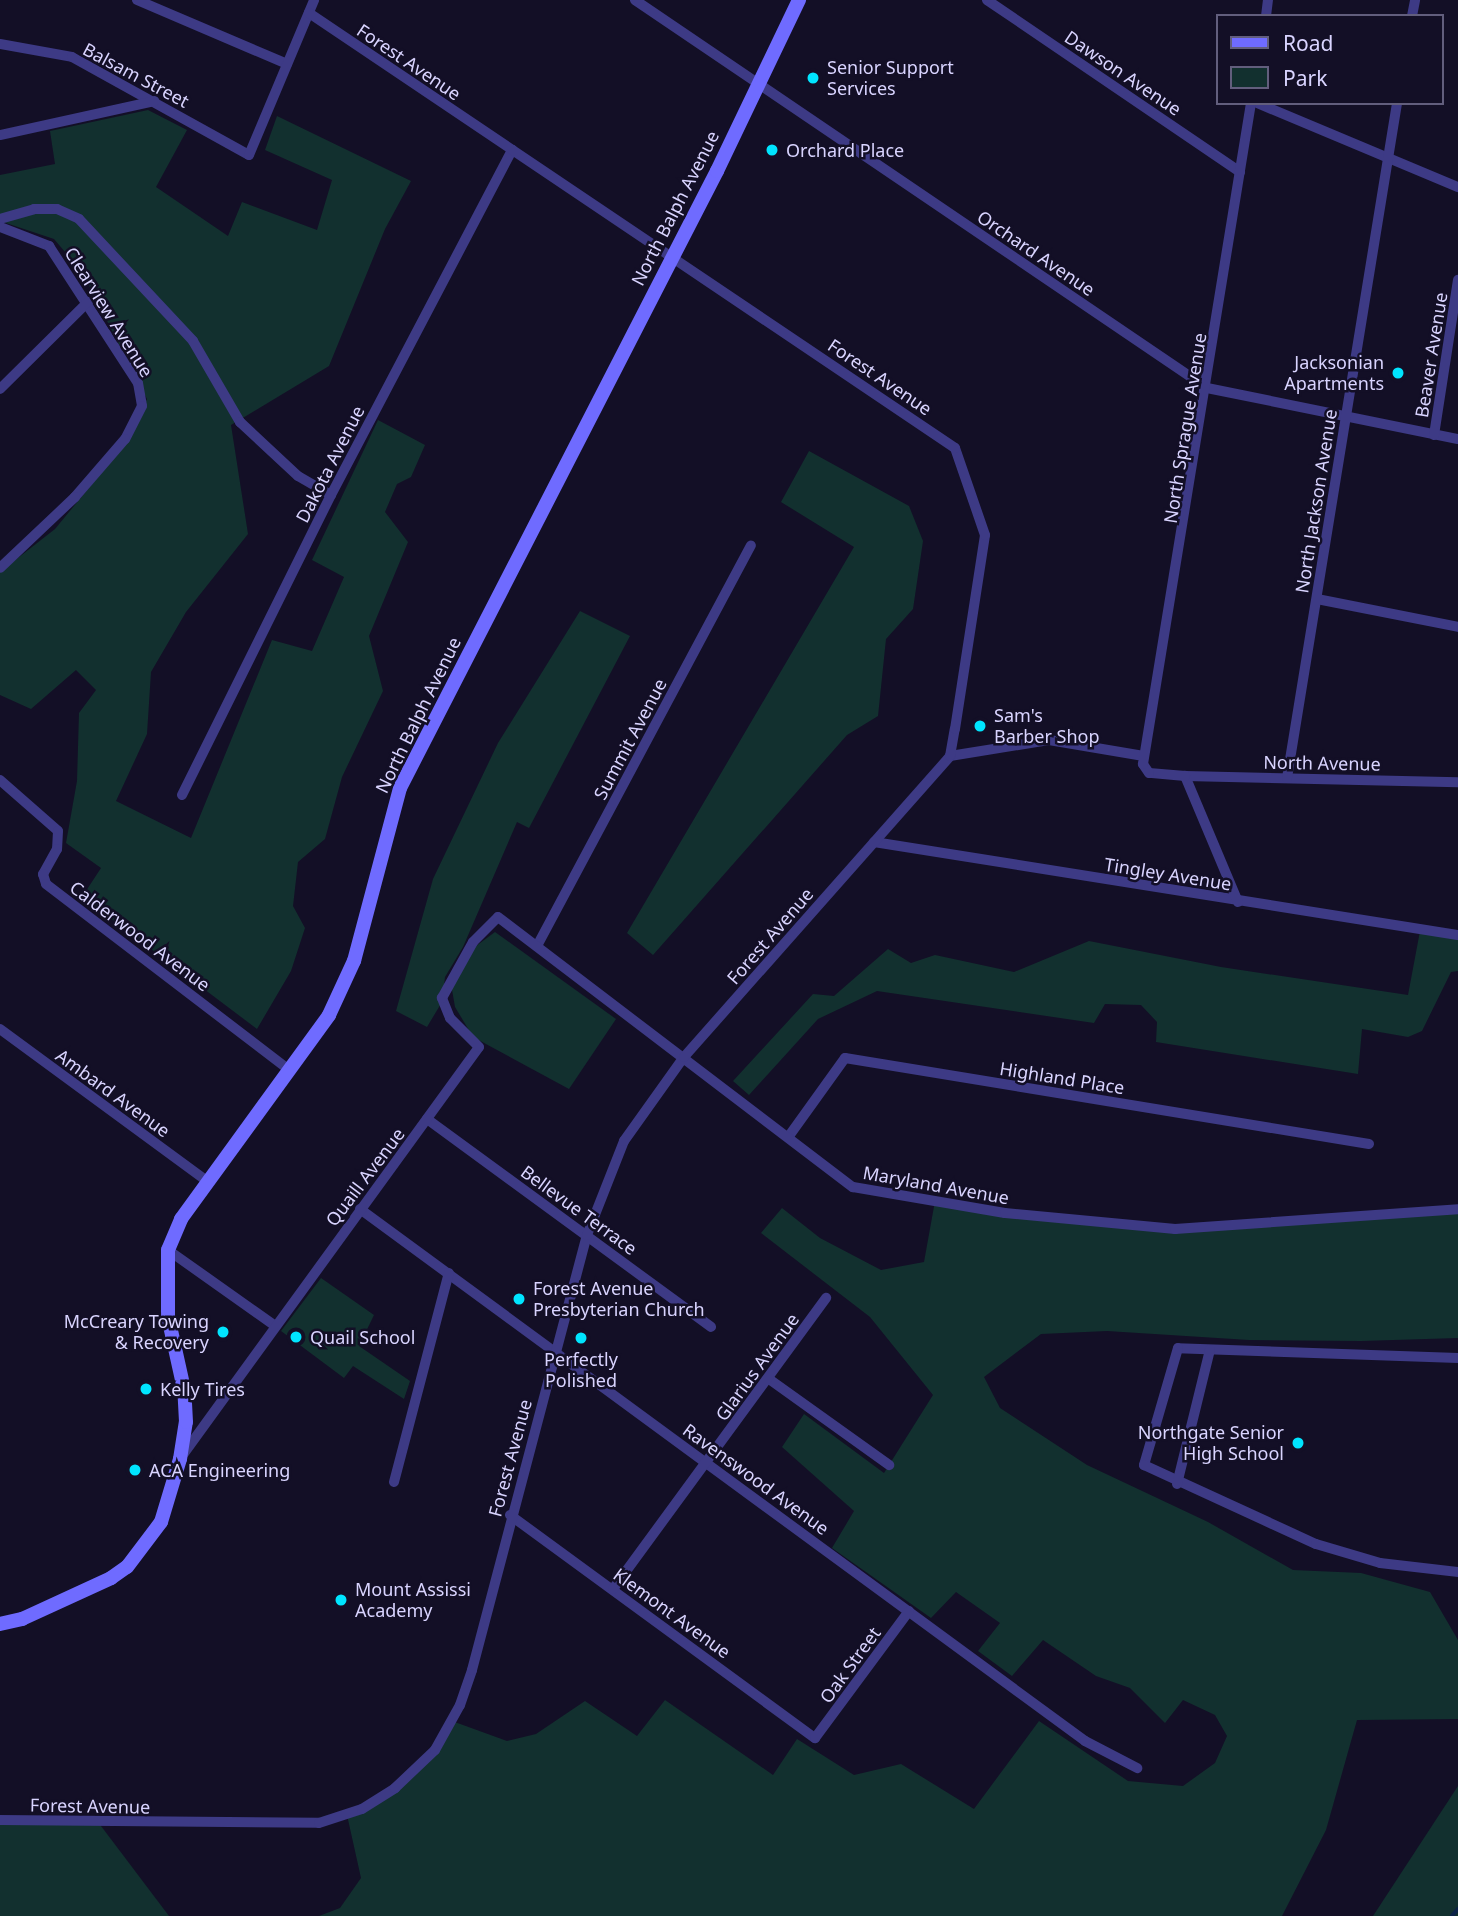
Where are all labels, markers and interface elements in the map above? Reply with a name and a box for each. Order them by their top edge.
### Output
legend [1216,14,1444,105]
street label: Forest Avenue [353,19,465,105]
street label: Dawson Avenue [1061,26,1185,120]
text: Road [1283,29,1333,57]
street label: Balsam Street [79,38,193,112]
place label: Senior Support Services [827,57,954,100]
text: Park [1283,64,1327,92]
marker: Senior Support Services [805,70,821,86]
street label: North Balph Avenue [627,127,723,289]
place label: Orchard Place [786,139,904,161]
marker: Orchard Place [764,142,780,158]
street label: Orchard Avenue [973,206,1099,300]
street label: Clearview Avenue [60,243,158,381]
street label: Beaver Avenue [1410,291,1452,419]
street label: North Sprague Avenue [1159,331,1211,525]
street label: Forest Avenue [824,334,936,420]
place label: Jacksonian Apartments [1284,352,1384,394]
marker: Jacksonian Apartments [1390,365,1406,381]
street label: Dakota Avenue [291,402,369,526]
street label: North Jackson Avenue [1291,407,1341,595]
street label: North Balph Avenue [371,633,465,797]
street label: Summit Avenue [589,675,671,803]
place label: Sam's Barber Shop [994,705,1100,748]
marker: Sam's Barber Shop [972,718,988,734]
street label: North Avenue [1263,751,1381,775]
street label: Tingley Avenue [1103,853,1233,895]
street label: Calderwood Avenue [66,876,214,996]
street label: Forest Avenue [722,883,818,989]
street label: Ambard Avenue [52,1044,174,1142]
street label: Highland Place [998,1057,1126,1099]
street label: Quaill Avenue [321,1124,409,1230]
street label: Bellevue Terrace [517,1161,641,1259]
street label: Maryland Avenue [861,1162,1011,1208]
place label: Forest Avenue Presbyterian Church [533,1278,705,1320]
marker: Forest Avenue Presbyterian Church [511,1291,527,1307]
street label: Glarius Avenue [711,1309,803,1425]
place label: McCreary Towing & Recovery [64,1311,209,1354]
marker: McCreary Towing & Recovery [215,1324,231,1340]
place label: Quail School [310,1326,415,1348]
marker: Quail School [288,1329,304,1345]
marker: Perfectly Polished [573,1330,589,1346]
place label: Perfectly Polished [544,1349,618,1392]
place label: Kelly Tires [160,1378,245,1400]
marker: Kelly Tires [138,1381,154,1397]
street label: Forest Avenue [484,1397,536,1519]
street label: Ravenswood Avenue [679,1419,833,1539]
place label: Northgate Senior High School [1138,1422,1284,1464]
marker: Northgate Senior High School [1290,1435,1306,1451]
place label: ACA Engineering [149,1459,290,1481]
marker: ACA Engineering [127,1462,143,1478]
street label: Klemont Avenue [609,1563,735,1663]
place label: Mount Assissi Academy [355,1579,471,1622]
marker: Mount Assissi Academy [333,1592,349,1608]
street label: Oak Street [815,1623,885,1707]
street label: Forest Avenue [30,1794,150,1818]

